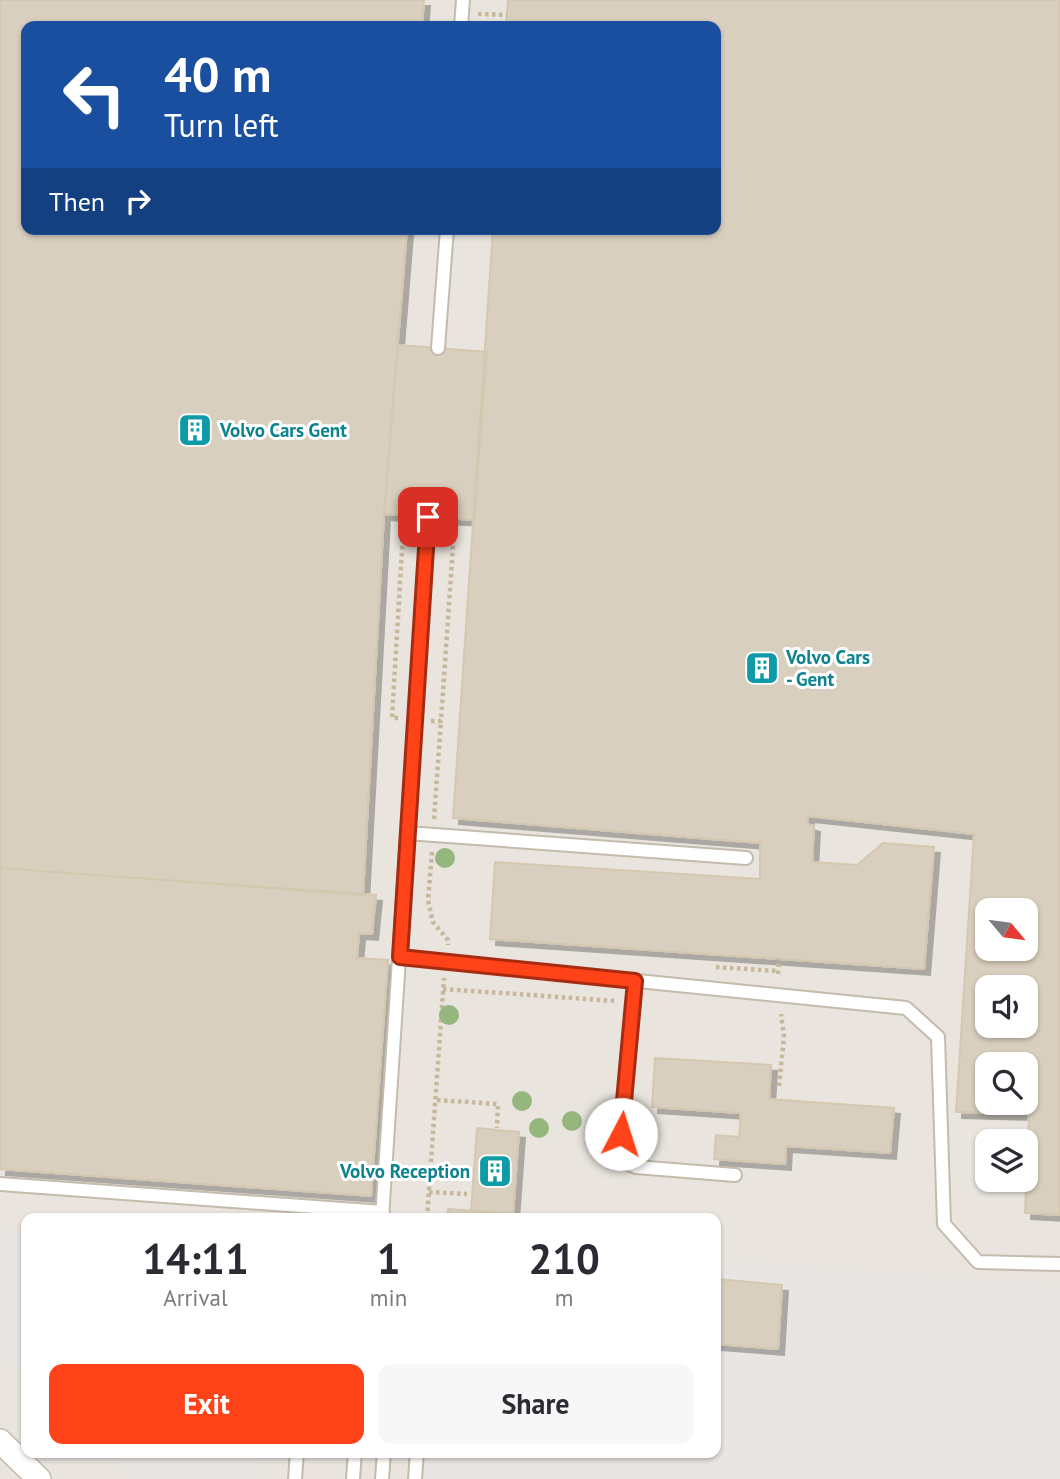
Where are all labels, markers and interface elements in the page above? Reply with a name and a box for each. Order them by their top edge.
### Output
text: 40 m [164,42,271,106]
icon: left [49,49,140,140]
text: Turn left [164,104,279,146]
icon: right [119,182,157,220]
text: Then [49,185,105,218]
building icon: Volvo Cars Gent [176,411,214,449]
place label: Volvo Cars Gent [219,418,347,442]
pin [398,487,458,547]
icon: arrive [409,498,447,536]
place label: Volvo Cars - Gent [785,645,870,691]
building icon: Volvo Cars - Gent [743,649,781,687]
north arrow [975,898,1038,961]
map controls [975,898,1038,1192]
button: sound [975,975,1038,1038]
button: search [975,1052,1038,1115]
position arrow [584,1097,658,1171]
button: layers [975,1129,1038,1192]
building icon: Volvo Reception [476,1152,514,1190]
place label: Volvo Reception [339,1159,470,1183]
text: 14:11 [142,1231,249,1286]
text: 1 [377,1231,400,1286]
text: 210 [528,1231,600,1286]
text: Arrival [163,1283,228,1312]
text: min [370,1283,407,1312]
text: m [555,1283,573,1312]
button: Exit [49,1364,364,1444]
button: Share [378,1364,693,1444]

